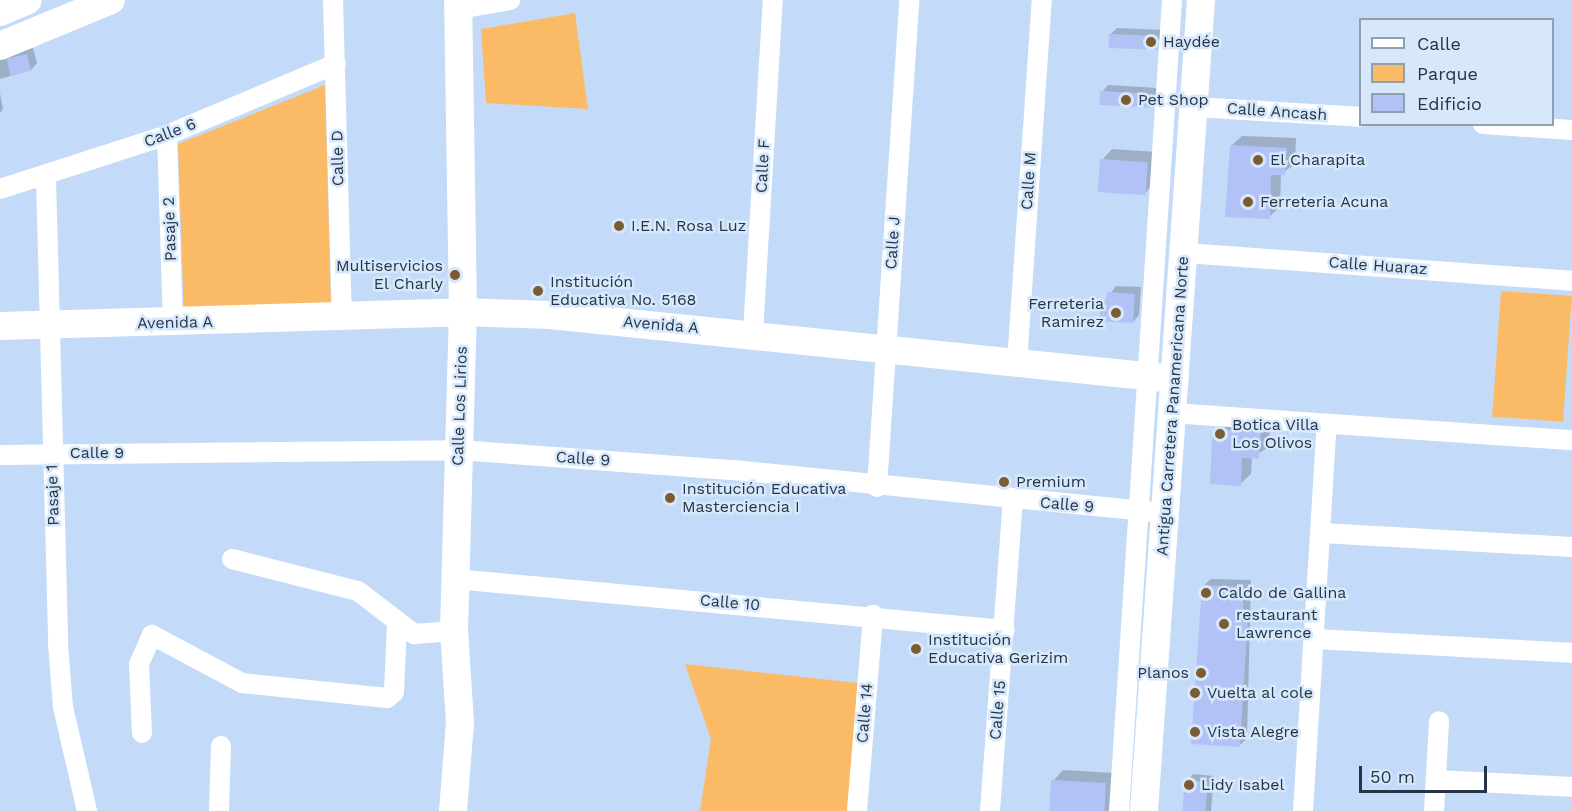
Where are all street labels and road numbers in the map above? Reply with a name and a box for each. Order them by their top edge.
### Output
street label: Calle Ancash [1226,99,1328,125]
street label: Calle 6 [141,114,199,152]
street label: Calle D [328,130,348,186]
street label: Calle F [752,138,774,194]
street label: Calle M [1017,151,1041,211]
street label: Pasaje 2 [159,196,181,262]
street label: Calle J [882,216,904,270]
street label: Calle Huaraz [1328,253,1428,279]
street label: Antigua Carretera Panamericana Norte [1153,255,1193,557]
street label: Avenida A [622,312,700,338]
street label: Avenida A [136,313,214,333]
street label: Calle Los Lirios [448,346,472,466]
street label: Calle 9 [70,443,124,463]
street label: Calle 9 [555,448,611,470]
street label: Pasaje 1 [42,464,64,526]
street label: Calle 9 [1039,493,1095,517]
street label: Calle 10 [699,591,761,615]
street label: Calle 15 [986,679,1010,741]
street label: Calle 14 [853,682,877,744]

